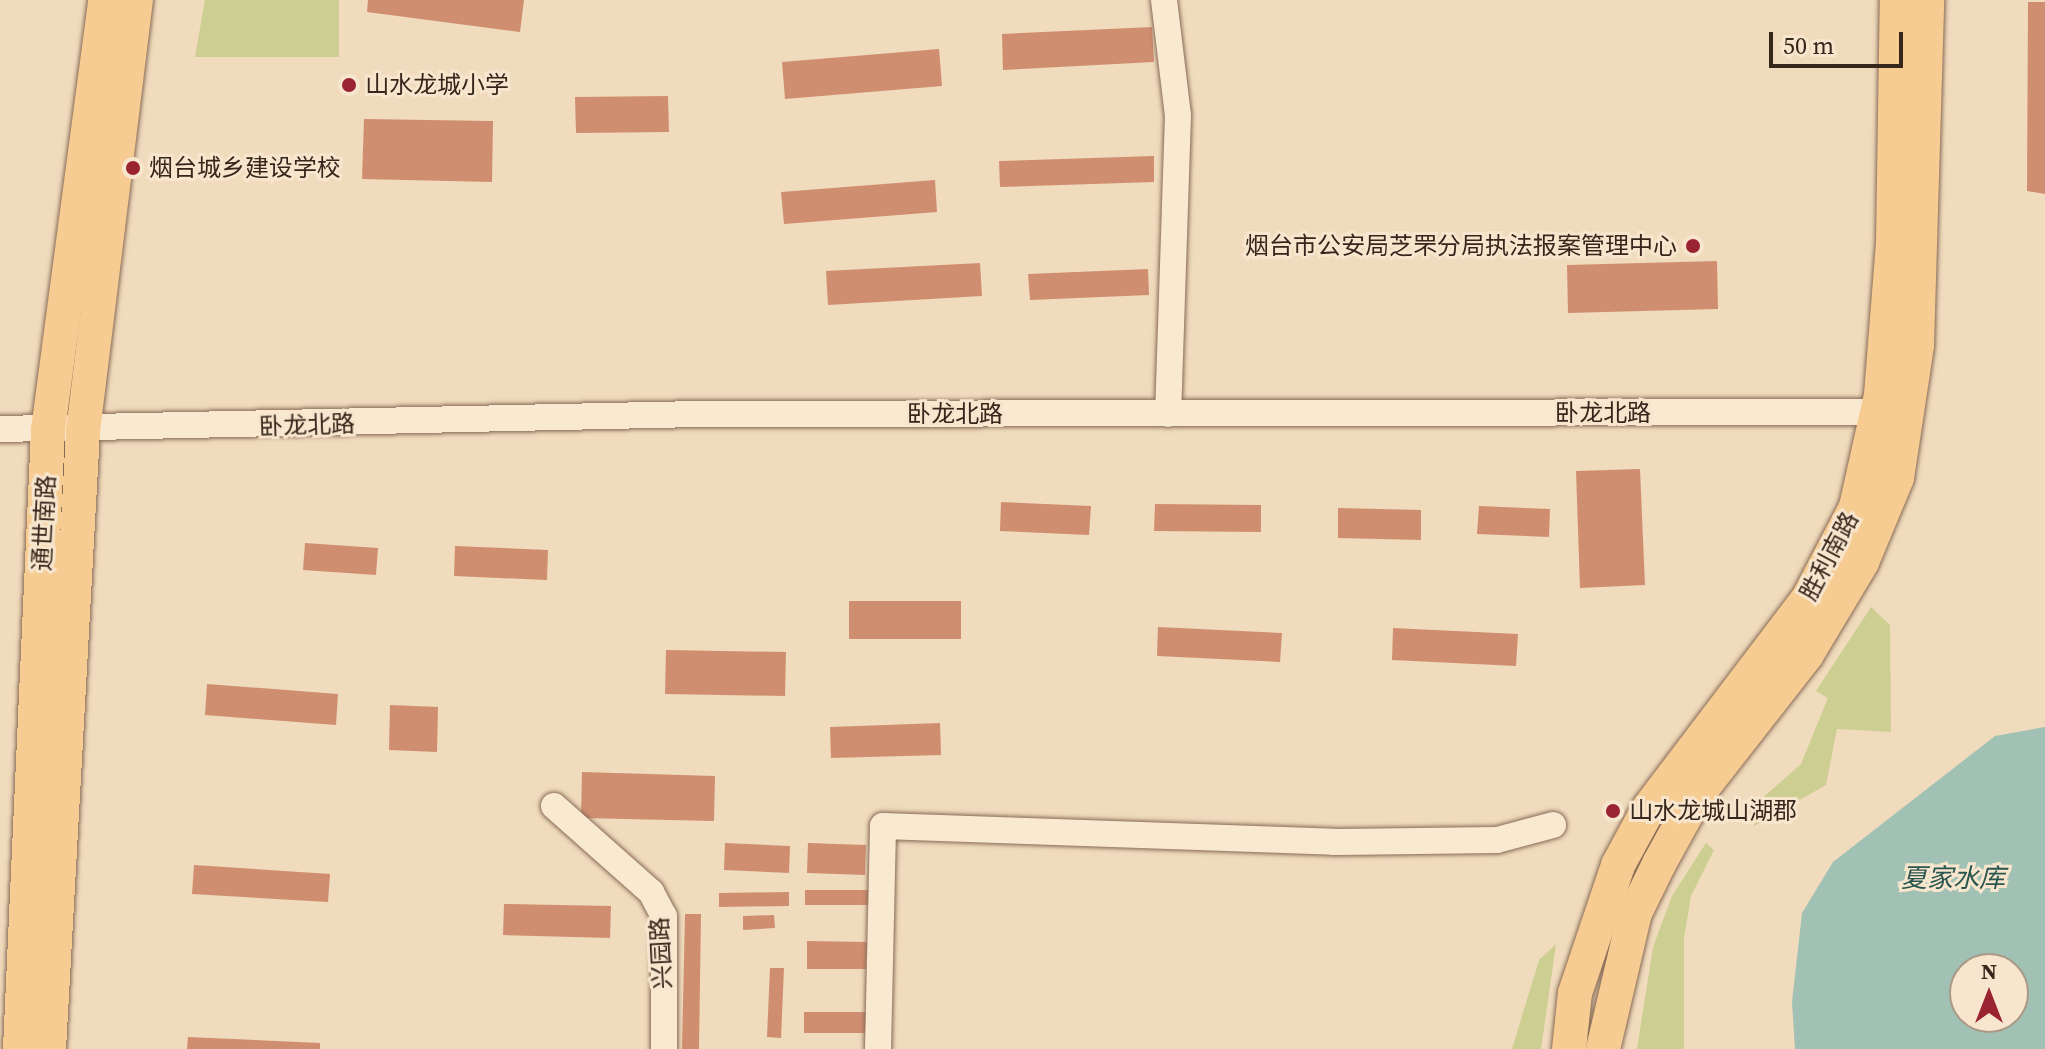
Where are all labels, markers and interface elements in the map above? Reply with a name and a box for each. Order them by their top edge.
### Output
scale bar [1773,16,1907,66]
text: 50 m [1783,29,1834,62]
place label: 山水龙城小学 [365,71,509,99]
marker: 山水龙城小学 [340,76,358,94]
place label: 烟台城乡建设学校 [149,154,341,182]
marker: 烟台城乡建设学校 [124,159,142,177]
place label: 烟台市公安局芝罘分局执法报案管理中心 [1245,232,1677,260]
marker: 烟台市公安局芝罘分局执法报案管理中心 [1684,237,1702,255]
street label: 卧龙北路 [1555,399,1651,427]
street label: 卧龙北路 [907,400,1003,428]
street label: 卧龙北路 [259,409,355,441]
street label: 通世南路 [27,474,61,572]
street label: 胜利南路 [1794,507,1864,605]
place label: 山水龙城山湖郡 [1629,797,1797,825]
marker: 山水龙城山湖郡 [1604,802,1622,820]
water label: 夏家水库 [1901,863,2005,895]
street label: 兴园路 [645,916,677,990]
north arrow [1949,953,2029,1033]
text: N [1981,956,1997,986]

